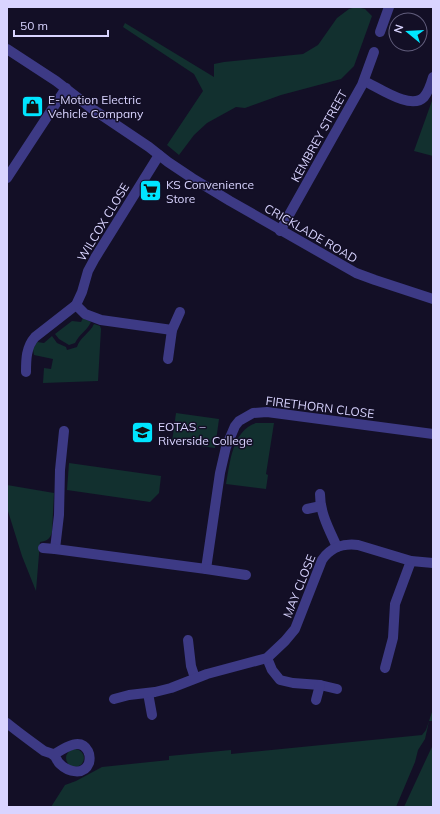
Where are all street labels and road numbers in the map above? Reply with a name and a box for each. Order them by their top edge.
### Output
street label: KEMBREY STREET [288,87,351,185]
street label: WILCOX CLOSE [74,180,132,264]
street label: CRICKLADE ROAD [262,200,360,266]
street label: FIRETHORN CLOSE [265,393,375,421]
street label: MAY CLOSE [280,552,318,620]

